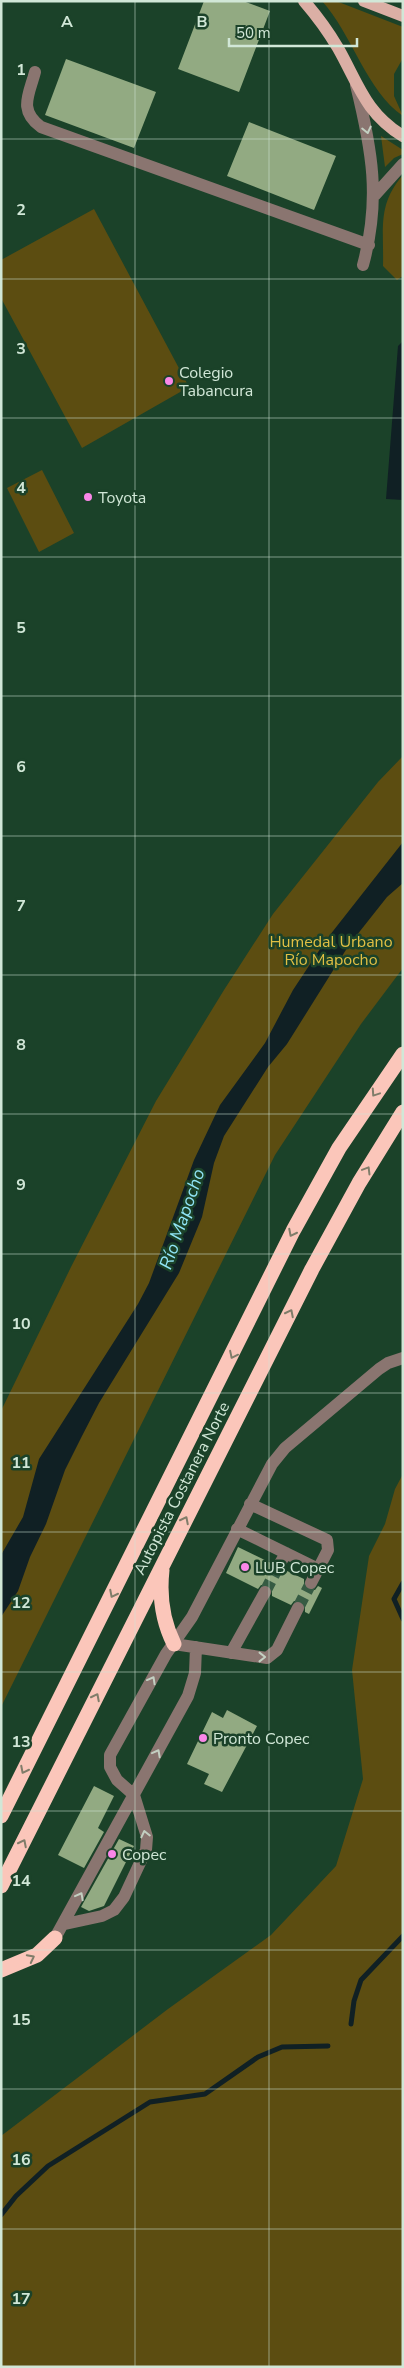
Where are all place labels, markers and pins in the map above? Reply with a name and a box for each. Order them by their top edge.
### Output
place label: Colegio Tabancura [179,362,253,402]
marker: Colegio Tabancura [163,375,175,387]
place label: Toyota [98,487,146,509]
marker: Toyota [82,491,94,503]
place label: LUB Copec [255,1557,335,1579]
marker: LUB Copec [239,1561,251,1573]
place label: Pronto Copec [213,1728,310,1750]
marker: Pronto Copec [197,1732,209,1744]
place label: Copec [122,1844,167,1866]
marker: Copec [106,1848,118,1860]

